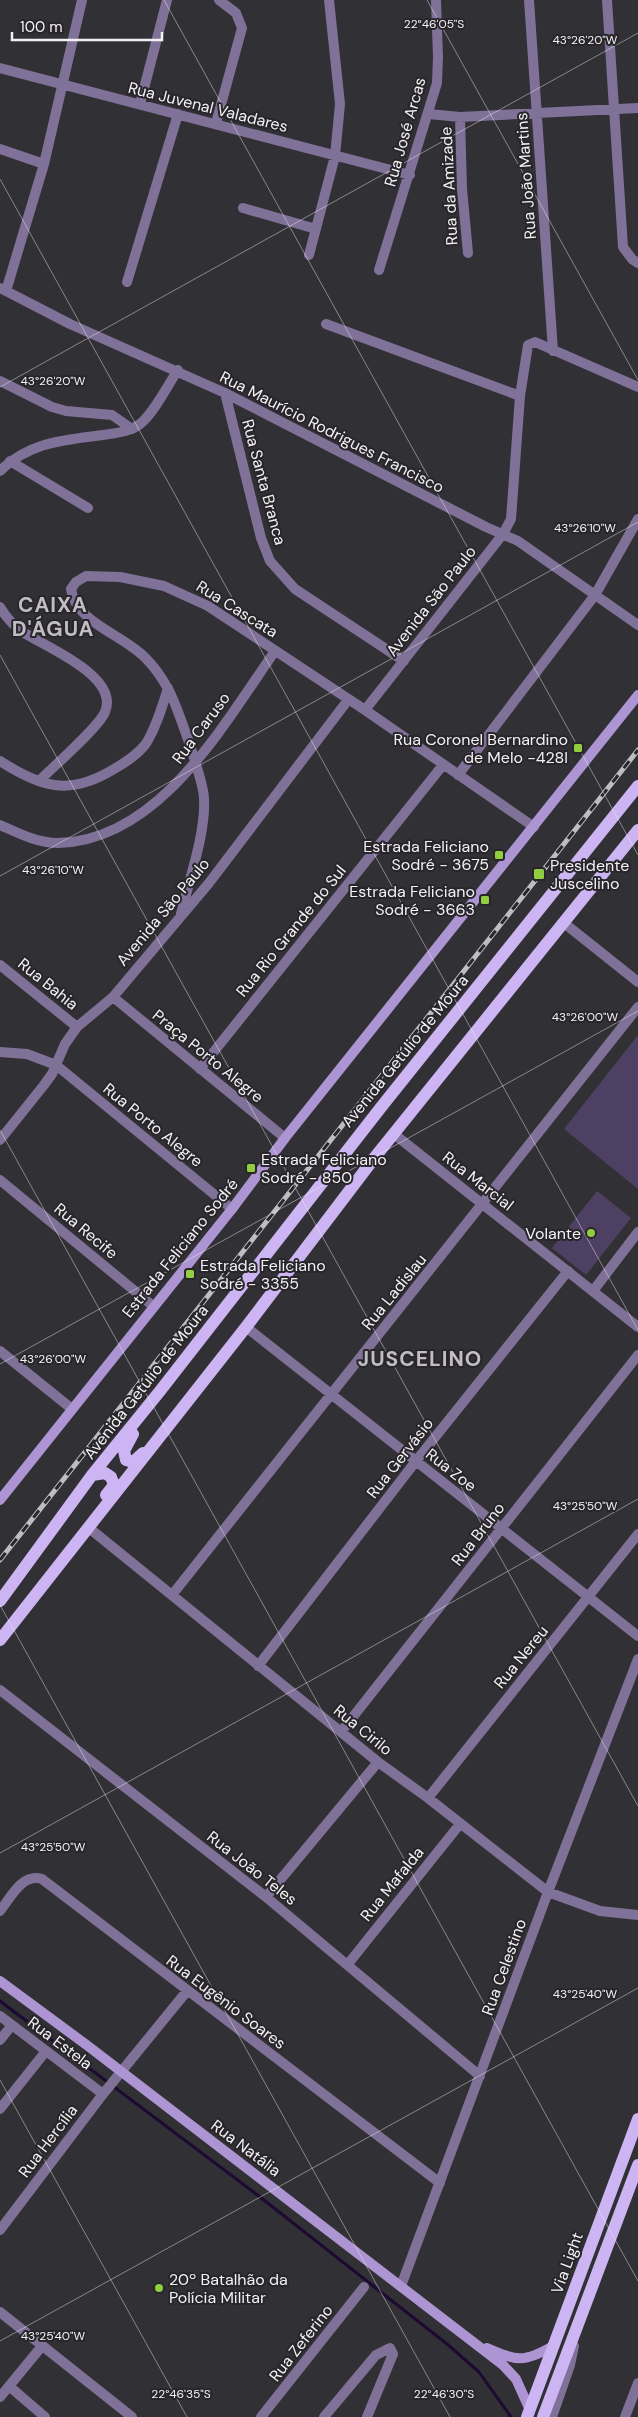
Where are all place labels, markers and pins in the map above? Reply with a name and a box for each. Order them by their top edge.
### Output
place label: Rua Coronel Bernardino de Melo -428I [394,729,568,768]
marker: Rua Coronel Bernardino de Melo -428I [572,742,584,754]
place label: Estrada Feliciano Sodré - 3675 [363,836,489,875]
marker: Estrada Feliciano Sodré - 3675 [493,849,505,861]
place label: Presidente Juscelino [550,855,629,894]
marker: Presidente Juscelino [532,867,546,881]
place label: Estrada Feliciano Sodré - 3663 [349,881,475,920]
marker: Estrada Feliciano Sodré - 3663 [479,894,491,906]
place label: Estrada Feliciano Sodré - 850 [261,1149,387,1188]
marker: Estrada Feliciano Sodré - 850 [245,1162,257,1174]
place label: Volante [525,1223,581,1244]
marker: Volante [585,1227,597,1239]
place label: Estrada Feliciano Sodré - 3355 [200,1255,326,1294]
marker: Estrada Feliciano Sodré - 3355 [184,1268,196,1280]
place label: 20º Batalhão da Polícia Militar [169,2269,288,2308]
marker: 20º Batalhão da Polícia Militar [153,2282,165,2294]

